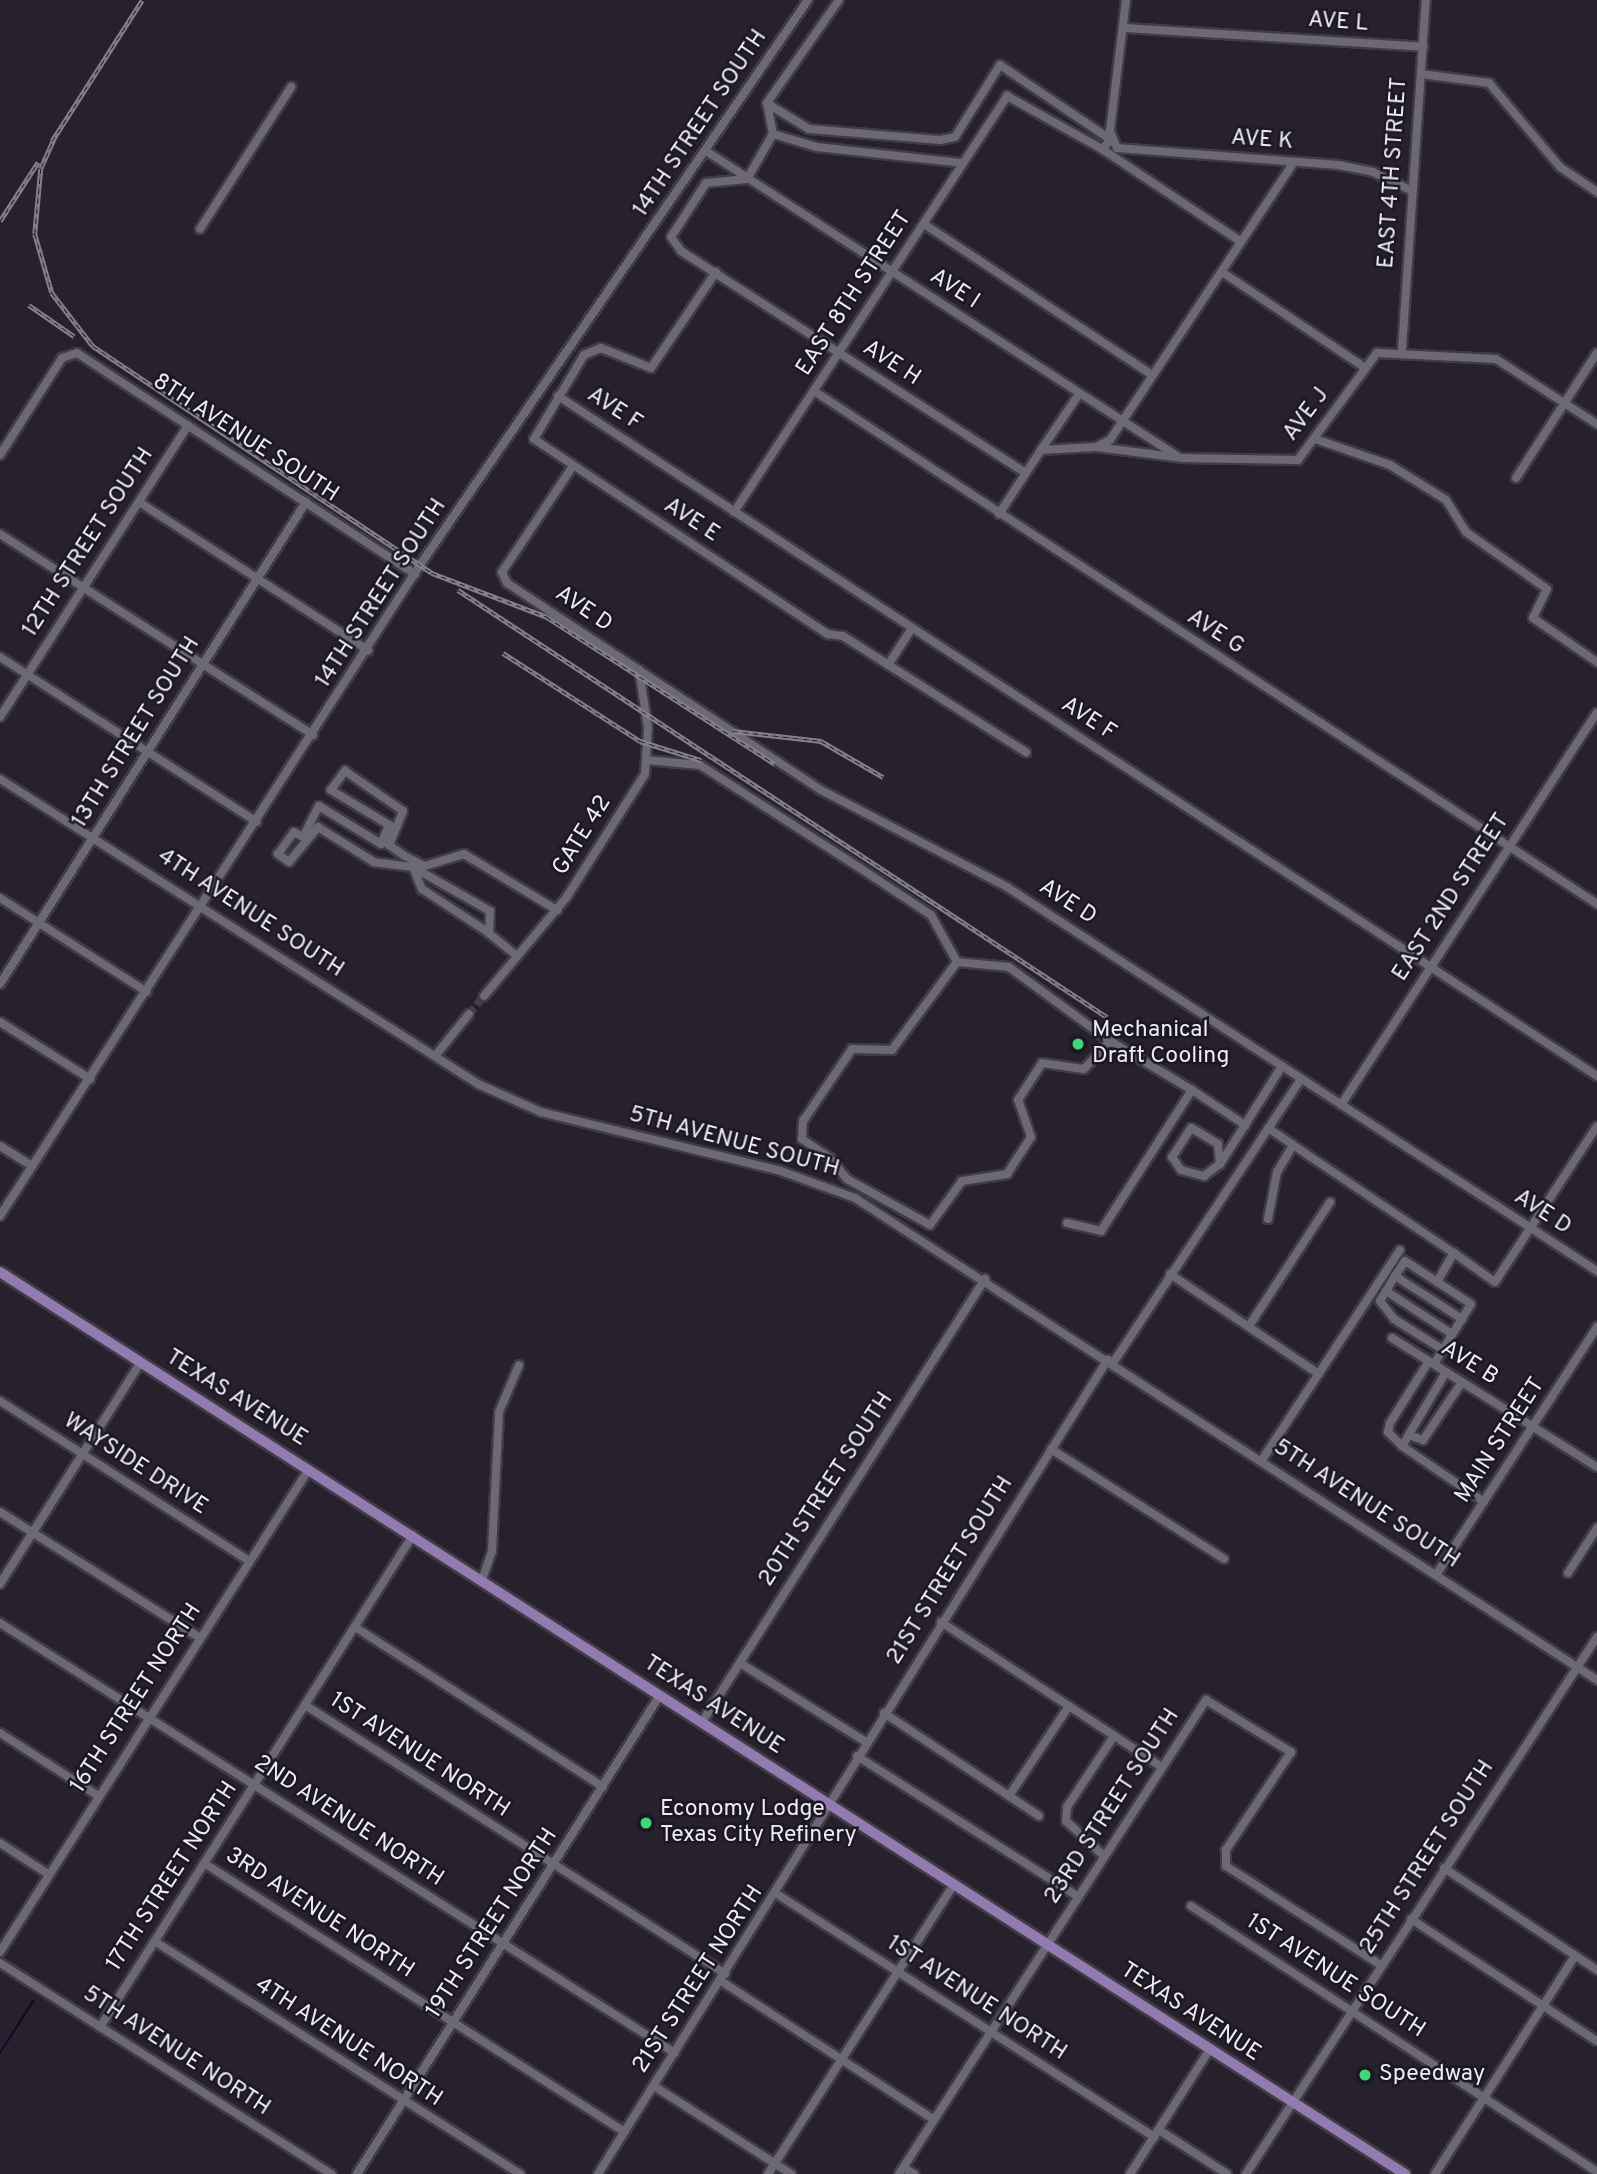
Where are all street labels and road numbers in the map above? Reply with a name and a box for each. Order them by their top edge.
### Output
street label: AVE L [1307,7,1369,39]
street label: 14TH STREET SOUTH [628,25,774,223]
street label: EAST 4TH STREET [1374,76,1414,270]
street label: AVE K [1230,125,1294,157]
street label: EAST 8TH STREET [791,206,919,382]
street label: AVE I [924,264,984,316]
street label: AVE H [857,335,925,393]
street label: 8TH AVENUE SOUTH [146,368,344,510]
street label: AVE F [581,382,647,438]
street label: AVE J [1278,383,1336,447]
street label: 12TH STREET SOUTH [17,443,161,643]
street label: AVE E [658,493,724,549]
street label: 14TH STREET SOUTH [310,494,454,694]
street label: AVE D [549,581,617,639]
street label: AVE G [1181,604,1249,662]
street label: 13TH STREET SOUTH [67,632,207,834]
street label: AVE F [1055,692,1121,748]
street label: GATE 42 [548,791,618,881]
street label: EAST 2ND STREET [1387,809,1517,987]
street label: 4TH AVENUE SOUTH [151,843,349,985]
street label: AVE D [1033,874,1101,932]
street label: 5TH AVENUE SOUTH [625,1102,843,1184]
street label: AVE D [1508,1184,1576,1242]
street label: AVE B [1435,1336,1503,1392]
street label: TEXAS AVENUE [160,1344,312,1454]
street label: MAIN STREET [1450,1373,1552,1509]
street label: 20TH STREET SOUTH [754,1387,900,1593]
street label: WAYSIDE DRIVE [58,1408,212,1522]
street label: 5TH AVENUE SOUTH [1267,1434,1465,1576]
street label: 21ST STREET SOUTH [881,1471,1021,1671]
street label: 16TH STREET NORTH [65,1599,209,1799]
street label: TEXAS AVENUE [637,1650,789,1762]
street label: 1ST AVENUE NORTH [323,1687,515,1825]
street label: 23RD STREET SOUTH [1039,1704,1187,1910]
street label: 2ND AVENUE NORTH [248,1750,448,1894]
street label: 25TH STREET SOUTH [1355,1755,1501,1961]
street label: 17TH STREET NORTH [101,1777,245,1977]
street label: 19TH STREET NORTH [421,1823,565,2025]
street label: 3RD AVENUE NORTH [219,1842,419,1986]
street label: 21ST STREET NORTH [627,1880,771,2080]
street label: 1ST AVENUE SOUTH [1240,1908,1430,2046]
street label: 1ST AVENUE NORTH [880,1930,1072,2068]
street label: TEXAS AVENUE [1114,1957,1266,2069]
street label: 4TH AVENUE NORTH [249,1972,447,2114]
street label: 5TH AVENUE NORTH [77,1981,275,2123]

